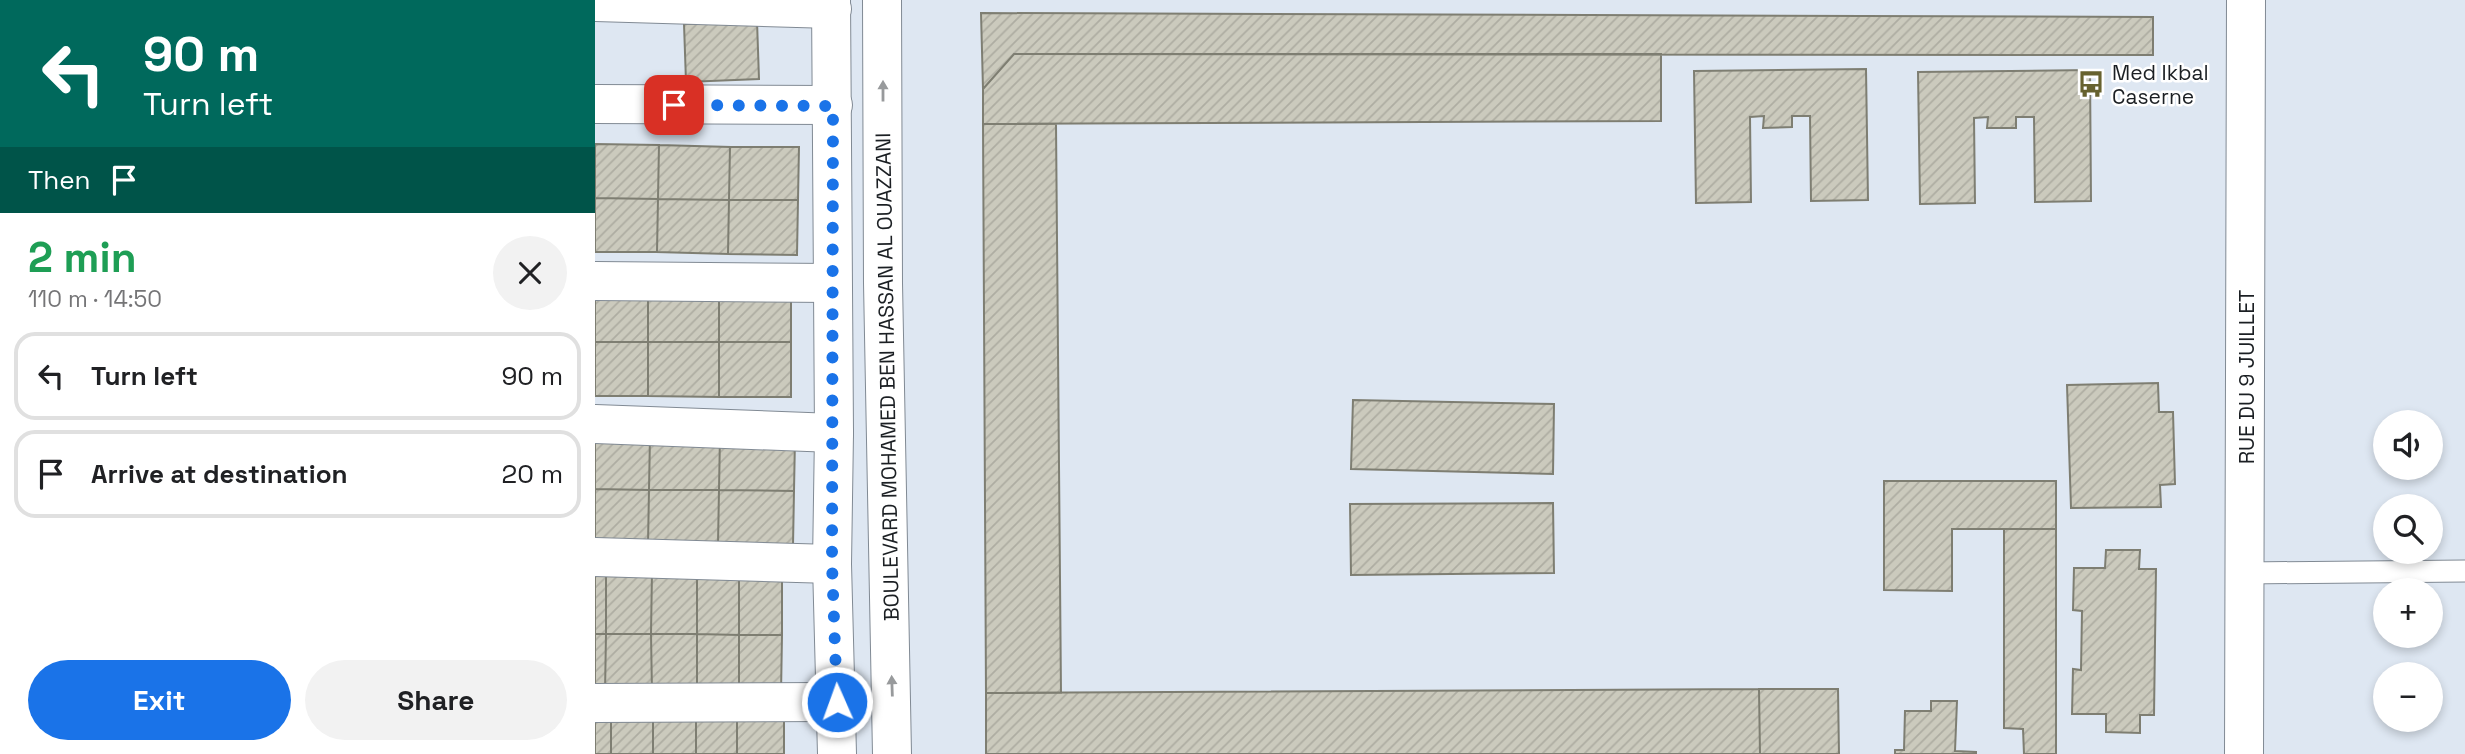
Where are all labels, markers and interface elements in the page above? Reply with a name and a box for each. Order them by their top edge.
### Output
text: 90 m [143,23,259,85]
icon: left [28,28,119,119]
place label: Med Ikbal Caserne [2112,59,2209,110]
bus stop icon: Med Ikbal Caserne [2076,69,2106,99]
pin [644,75,704,135]
one-way arrow [877,80,889,102]
text: Turn left [143,84,273,124]
icon: arrive [655,86,693,124]
street label: BOULEVARD MOHAMED BEN HASSAN AL OUAZZANI [869,133,905,621]
icon: arrive [105,161,143,199]
text: Then [28,163,91,197]
text: 2 min [28,231,137,284]
button: close [493,236,567,310]
text: 110 m · 14:50 [28,284,162,314]
street label: RUE DU 9 JUILLET [2233,290,2260,464]
icon: left [32,357,70,395]
text: Turn left [91,359,198,393]
text: 90 m [501,359,563,393]
map controls [2373,410,2443,732]
button: sound [2373,410,2443,480]
icon: arrive [32,455,70,493]
text: Arrive at destination [91,457,348,491]
text: 20 m [502,457,563,491]
button: search [2373,494,2443,564]
button: + [2373,578,2443,648]
button: Exit [28,660,291,740]
button: Share [305,660,567,740]
button: − [2373,662,2443,732]
position arrow [800,665,874,739]
one-way arrow [887,675,898,697]

